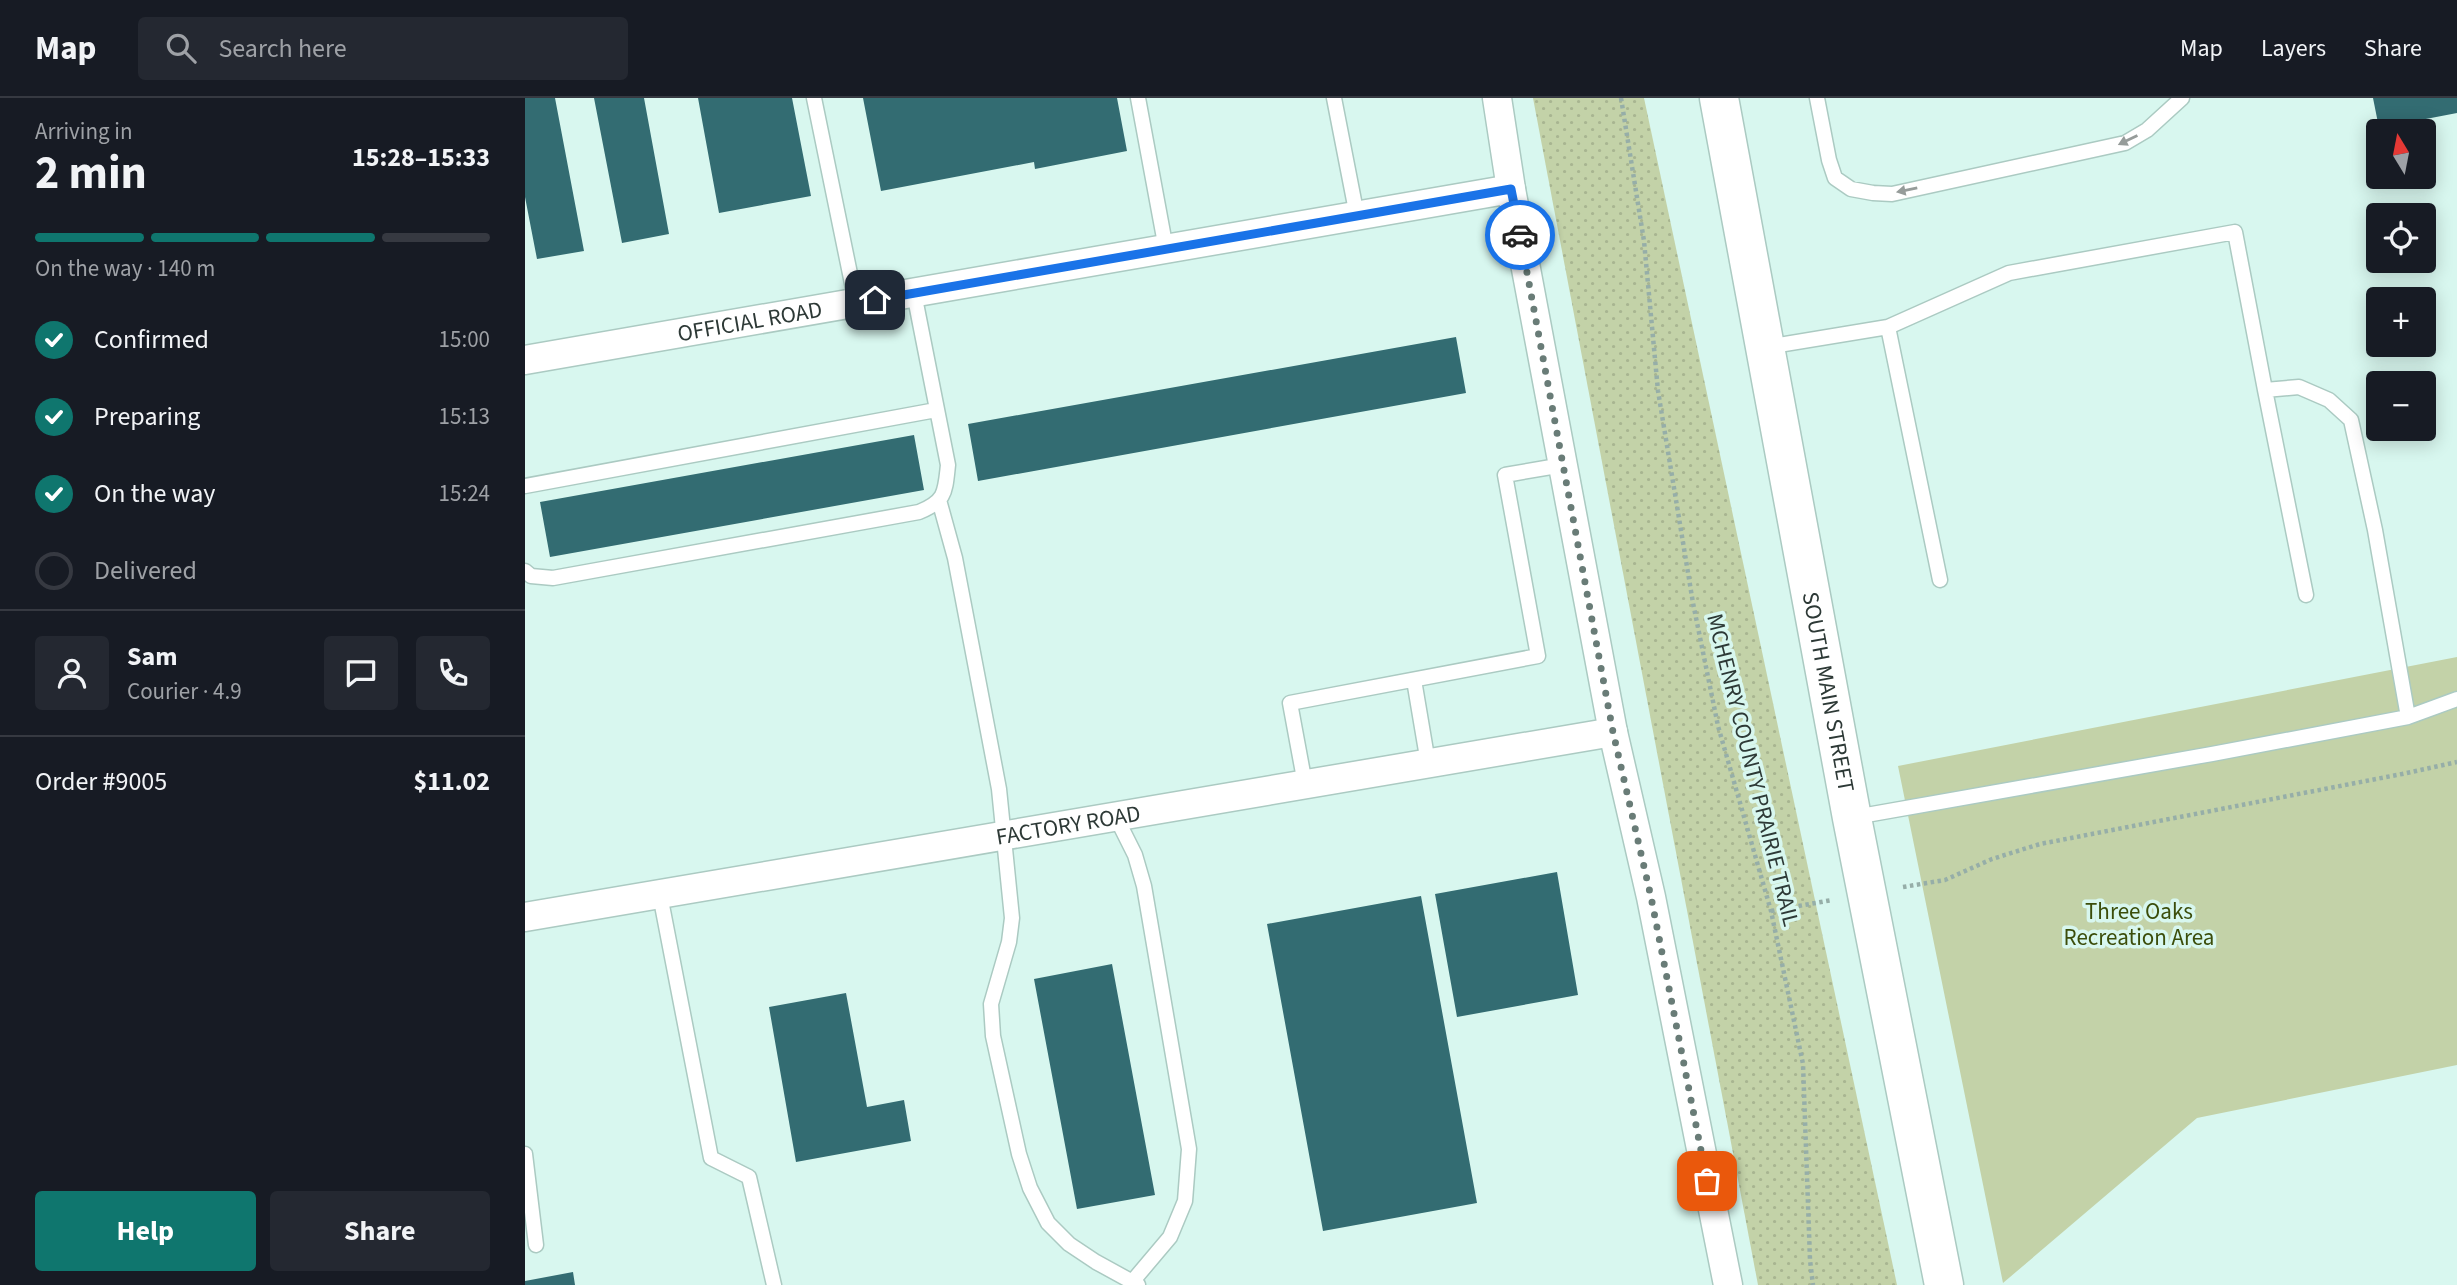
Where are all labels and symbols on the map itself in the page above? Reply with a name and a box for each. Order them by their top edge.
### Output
north arrow [2366,119,2436,189]
one-way arrow [2118,134,2138,145]
one-way arrow [1896,185,1918,196]
courier [1485,200,1555,270]
pin [845,270,905,330]
street label: OFFICIAL ROAD [675,292,825,350]
street label: SOUTH MAIN STREET [1794,589,1863,795]
street label: MCHENRY COUNTY PRAIRIE TRAIL [1698,610,1808,930]
street label: FACTORY ROAD [993,796,1143,853]
park label: Three Oaks Recreation Area [2064,895,2214,954]
pin [1677,1151,1737,1211]

